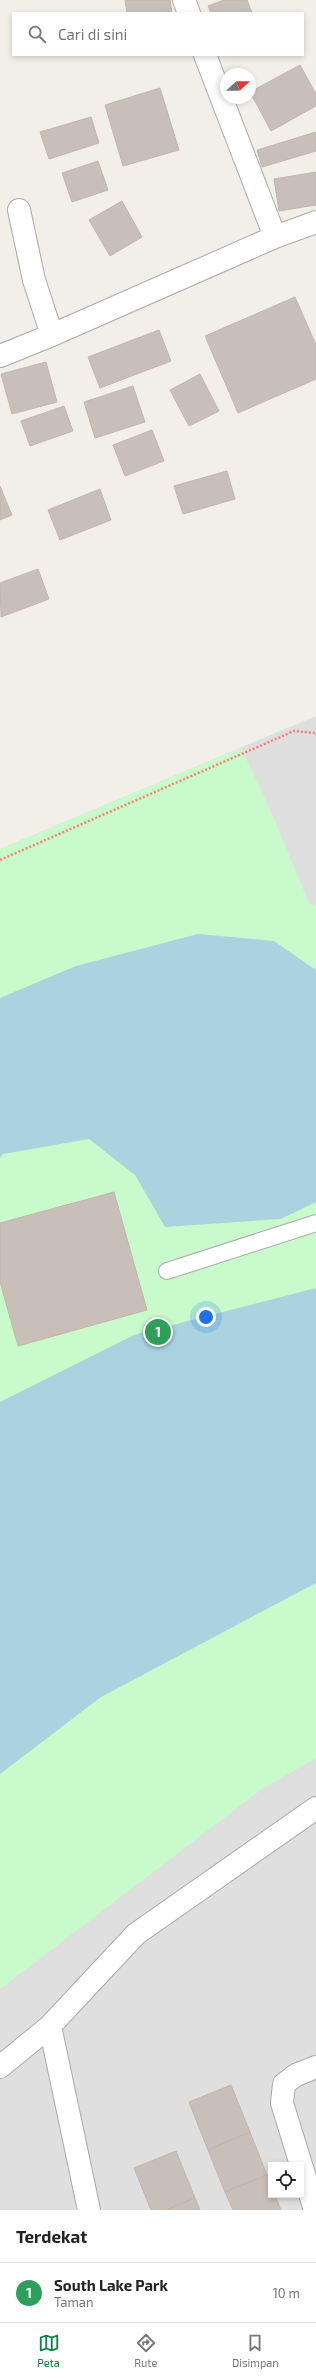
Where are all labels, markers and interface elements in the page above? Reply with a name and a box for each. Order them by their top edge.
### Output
search box [12,12,304,56]
icon: search [26,23,48,45]
text: Cari di sini [58,25,127,43]
north arrow [220,68,256,104]
your location [196,1307,216,1327]
pin: 1 [145,1317,171,1347]
map controls [268,2162,304,2198]
button: locate [268,2162,304,2198]
text: Terdekat [16,2226,87,2246]
text: South Lake Park [54,2276,168,2294]
text: 1 [26,2285,32,2301]
text: 10 m [273,2285,300,2301]
text: Taman [54,2294,94,2310]
tab: Peta [37,2332,60,2369]
tab: Rute [134,2332,157,2369]
tab: Disimpan [232,2332,279,2369]

